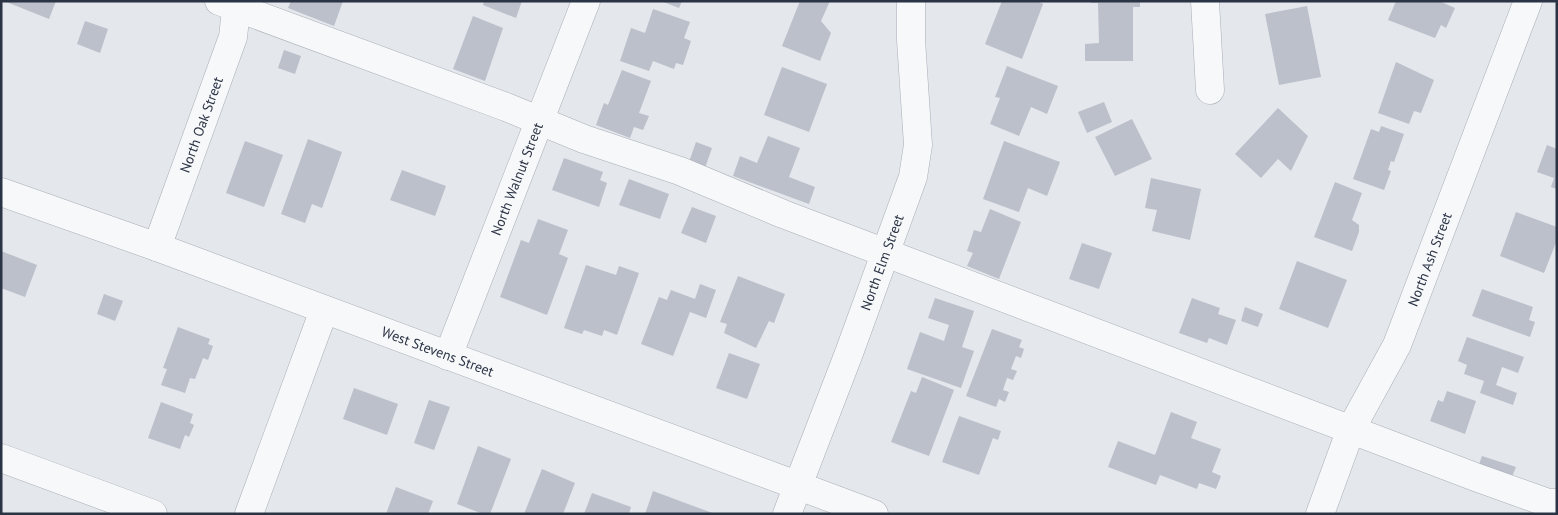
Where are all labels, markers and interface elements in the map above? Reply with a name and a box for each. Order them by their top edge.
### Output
street label: North Oak Street [176,74,227,175]
street label: North Walnut Street [487,120,547,238]
street label: North Ash Street [1404,209,1456,309]
street label: North Elm Street [856,212,908,313]
street label: West Stevens Street [379,322,497,381]

